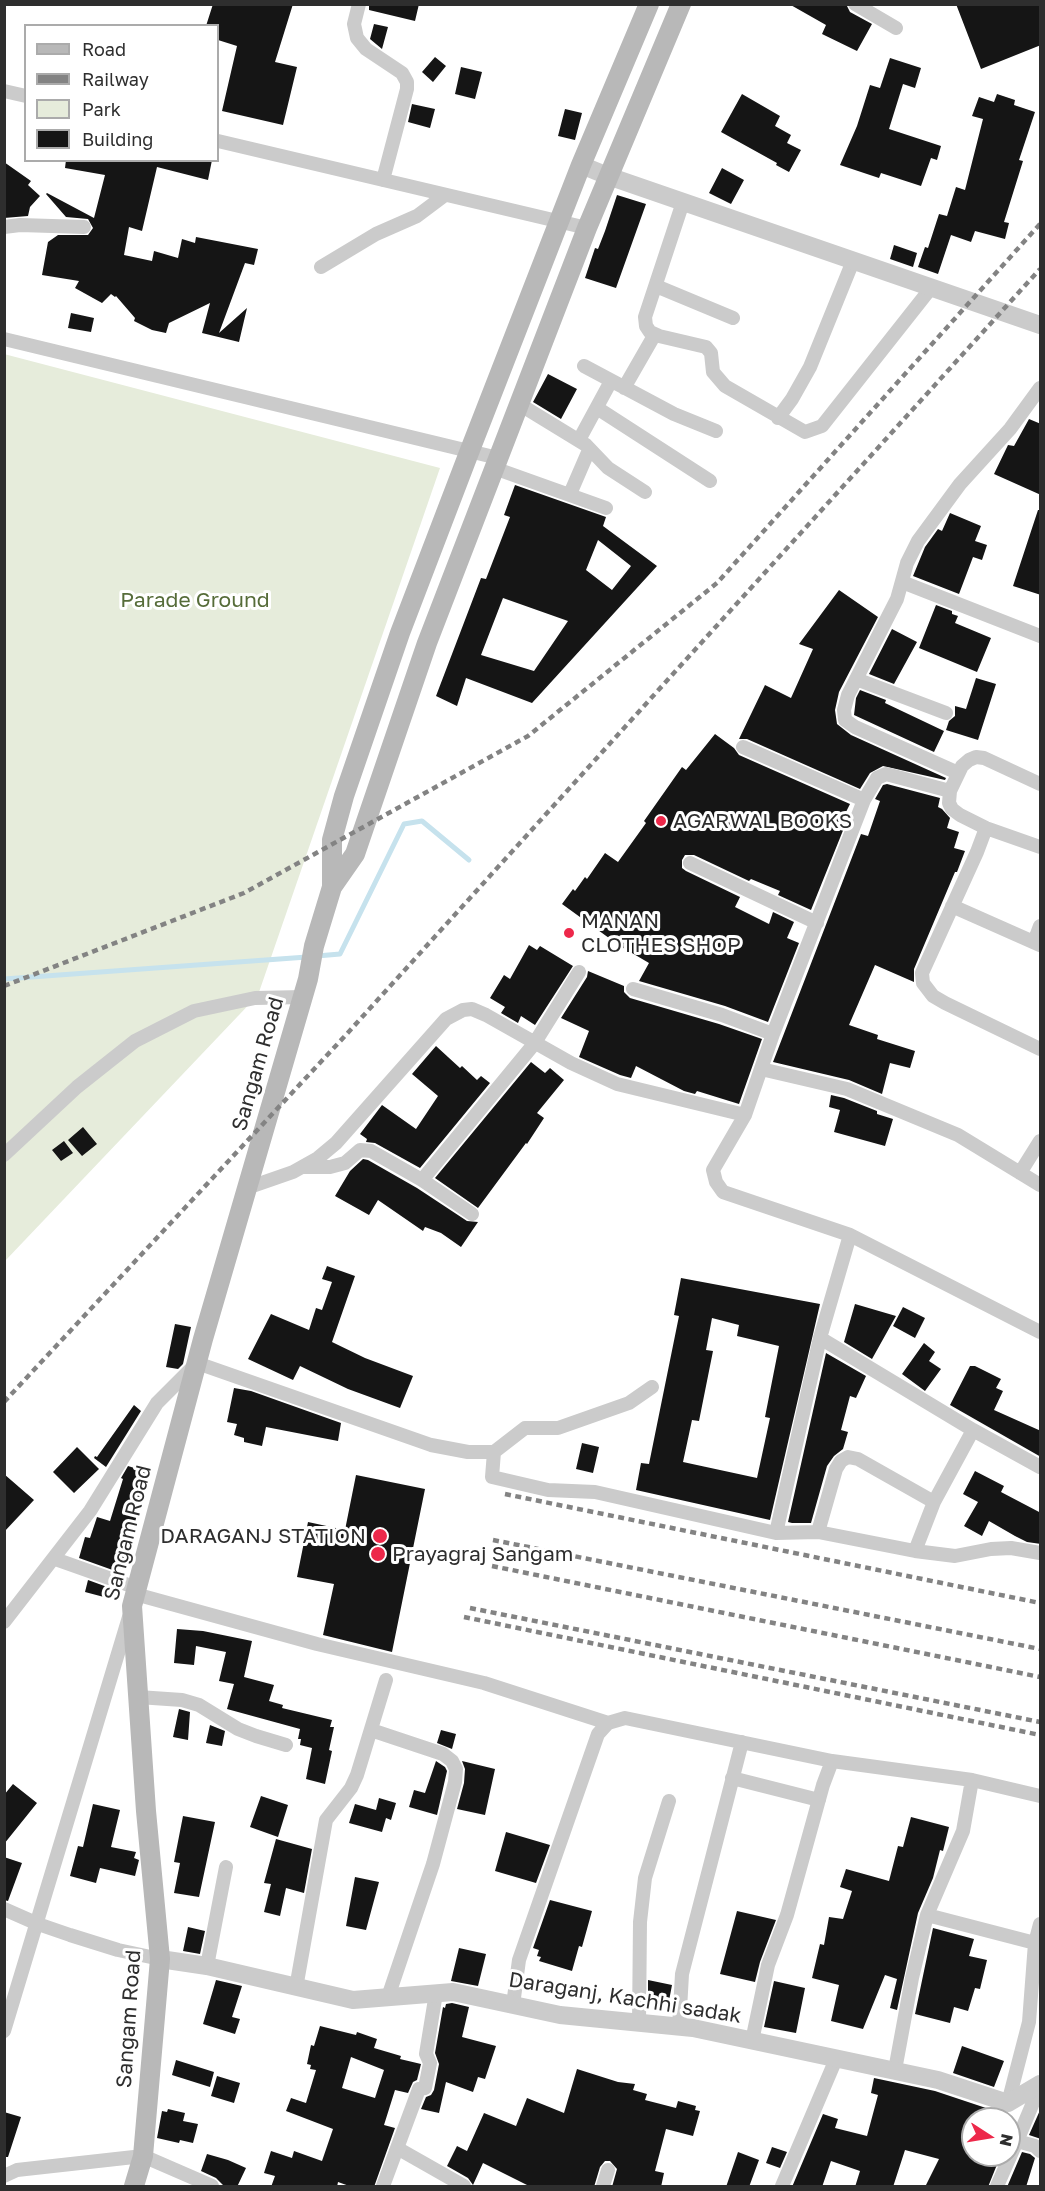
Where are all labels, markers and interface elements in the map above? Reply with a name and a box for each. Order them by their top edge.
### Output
legend [24,24,219,162]
text: Road [82,38,126,60]
text: Railway [82,68,149,90]
text: Park [82,98,121,120]
text: Building [82,128,153,150]
park label: Parade Ground [120,587,270,613]
place label: AGARWAL BOOKS [673,808,852,834]
marker: AGARWAL BOOKS [654,814,668,828]
place label: MANAN CLOTHES SHOP [581,908,741,958]
marker: MANAN CLOTHES SHOP [562,926,576,940]
street label: Sangam Road [227,994,289,1134]
street label: Sangam Road [99,1463,157,1603]
place label: DARAGANJ STATION [160,1523,366,1549]
marker: DARAGANJ STATION [371,1527,389,1545]
place label: Prayagraj Sangam [392,1541,573,1567]
marker: Prayagraj Sangam [369,1545,387,1563]
street label: Sangam Road [112,1949,146,2089]
street label: Daraganj, Kachhi sadak [507,1967,743,2029]
north arrow [961,2107,1021,2167]
text: N [996,2132,1018,2148]

